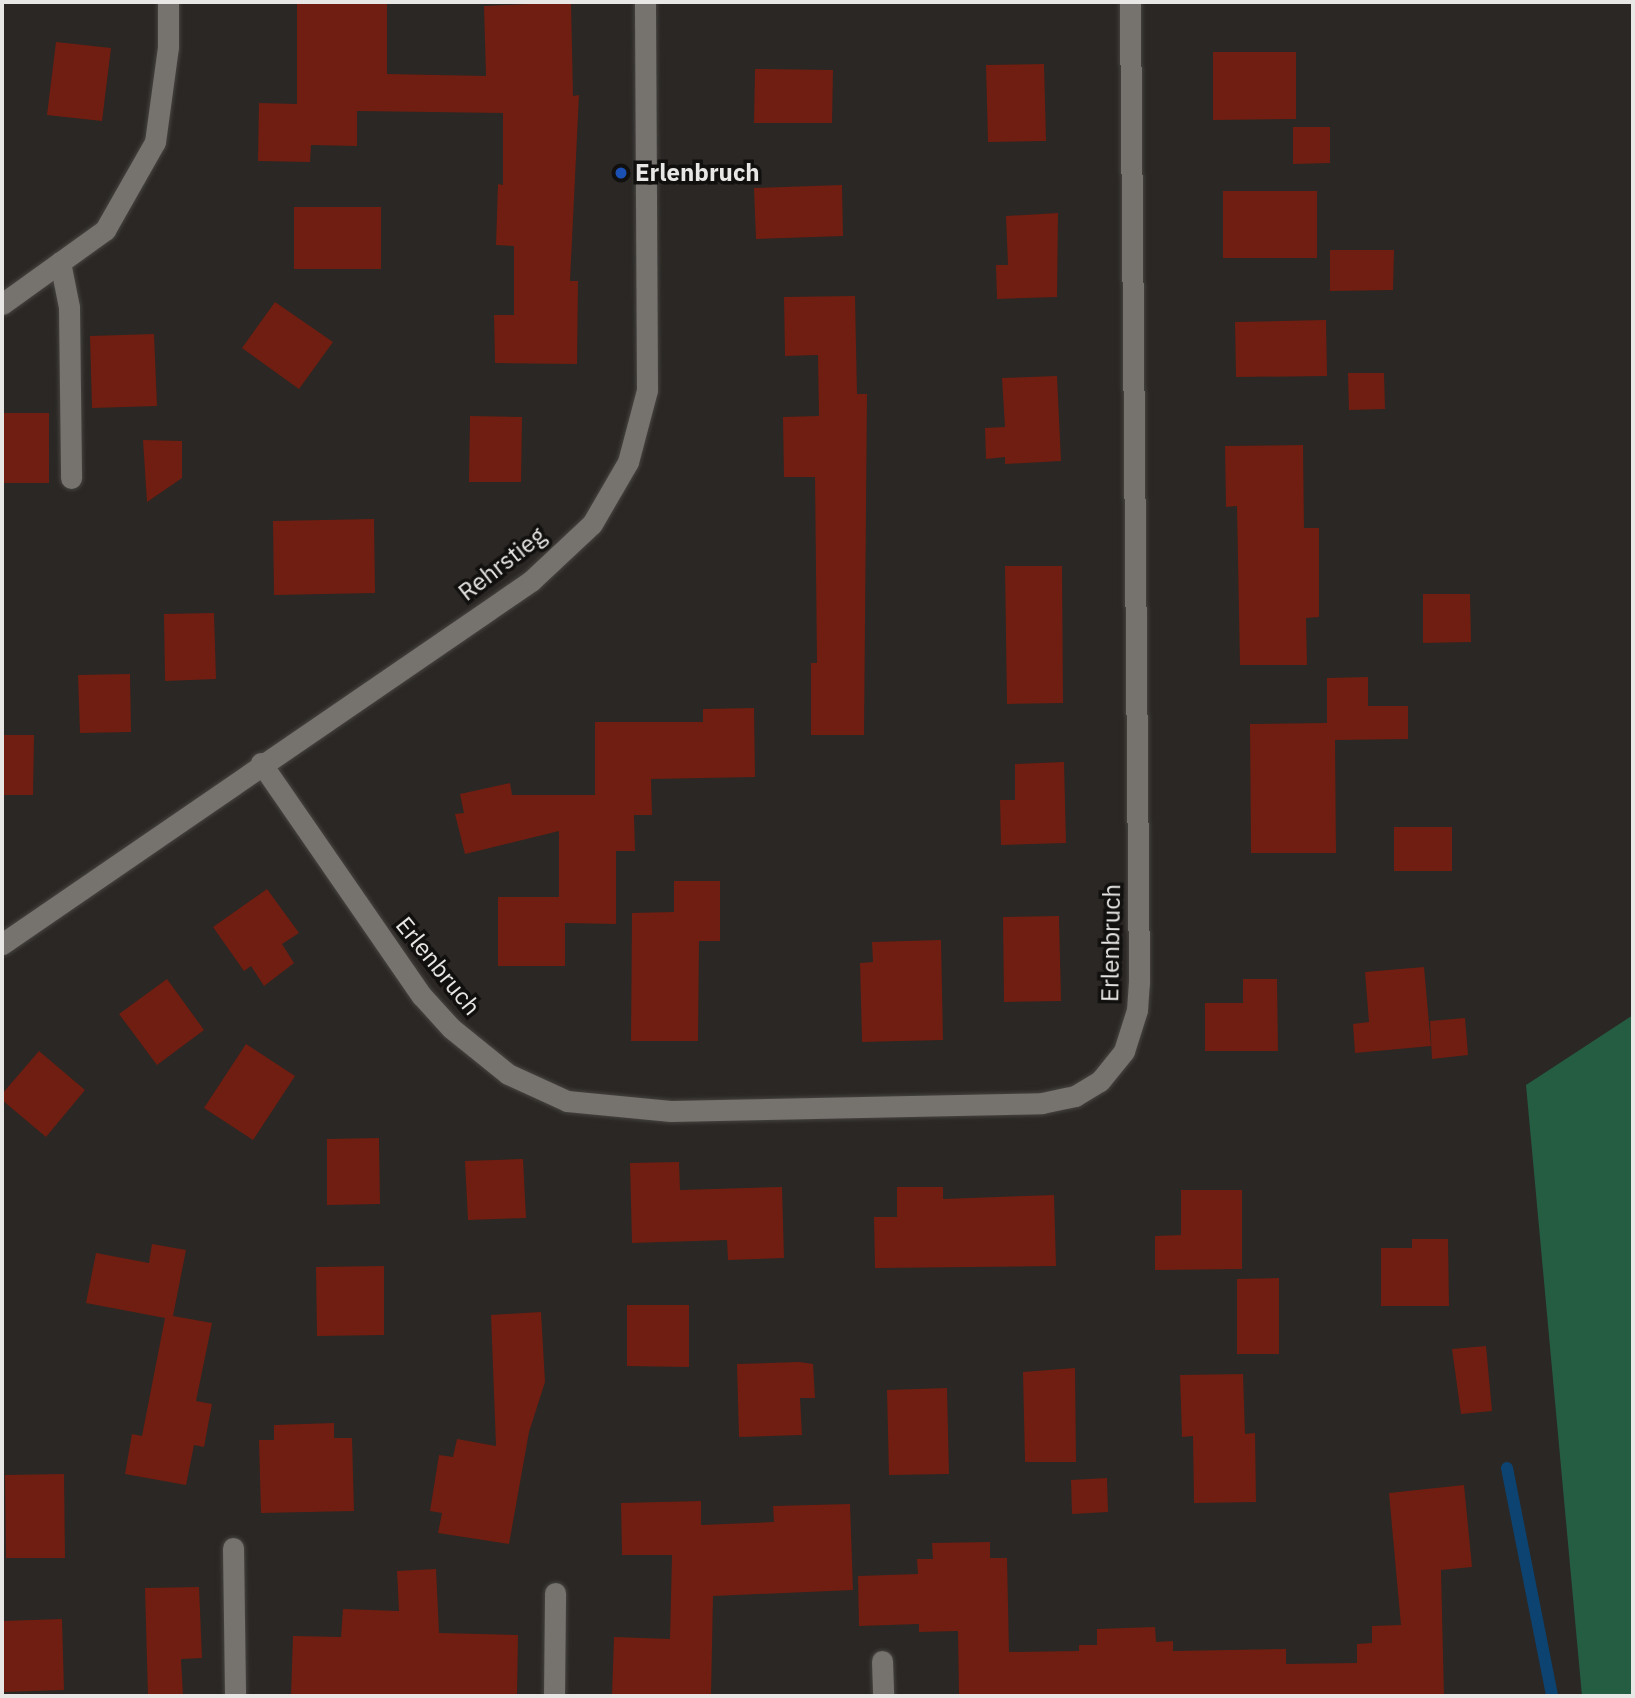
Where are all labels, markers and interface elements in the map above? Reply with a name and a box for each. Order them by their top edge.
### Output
place label: Erlenbruch [635,159,760,187]
marker: Erlenbruch [613,165,629,181]
street label: Rehrstieg [453,521,551,607]
street label: Erlenbruch [1096,884,1126,1002]
street label: Erlenbruch [390,911,486,1021]

